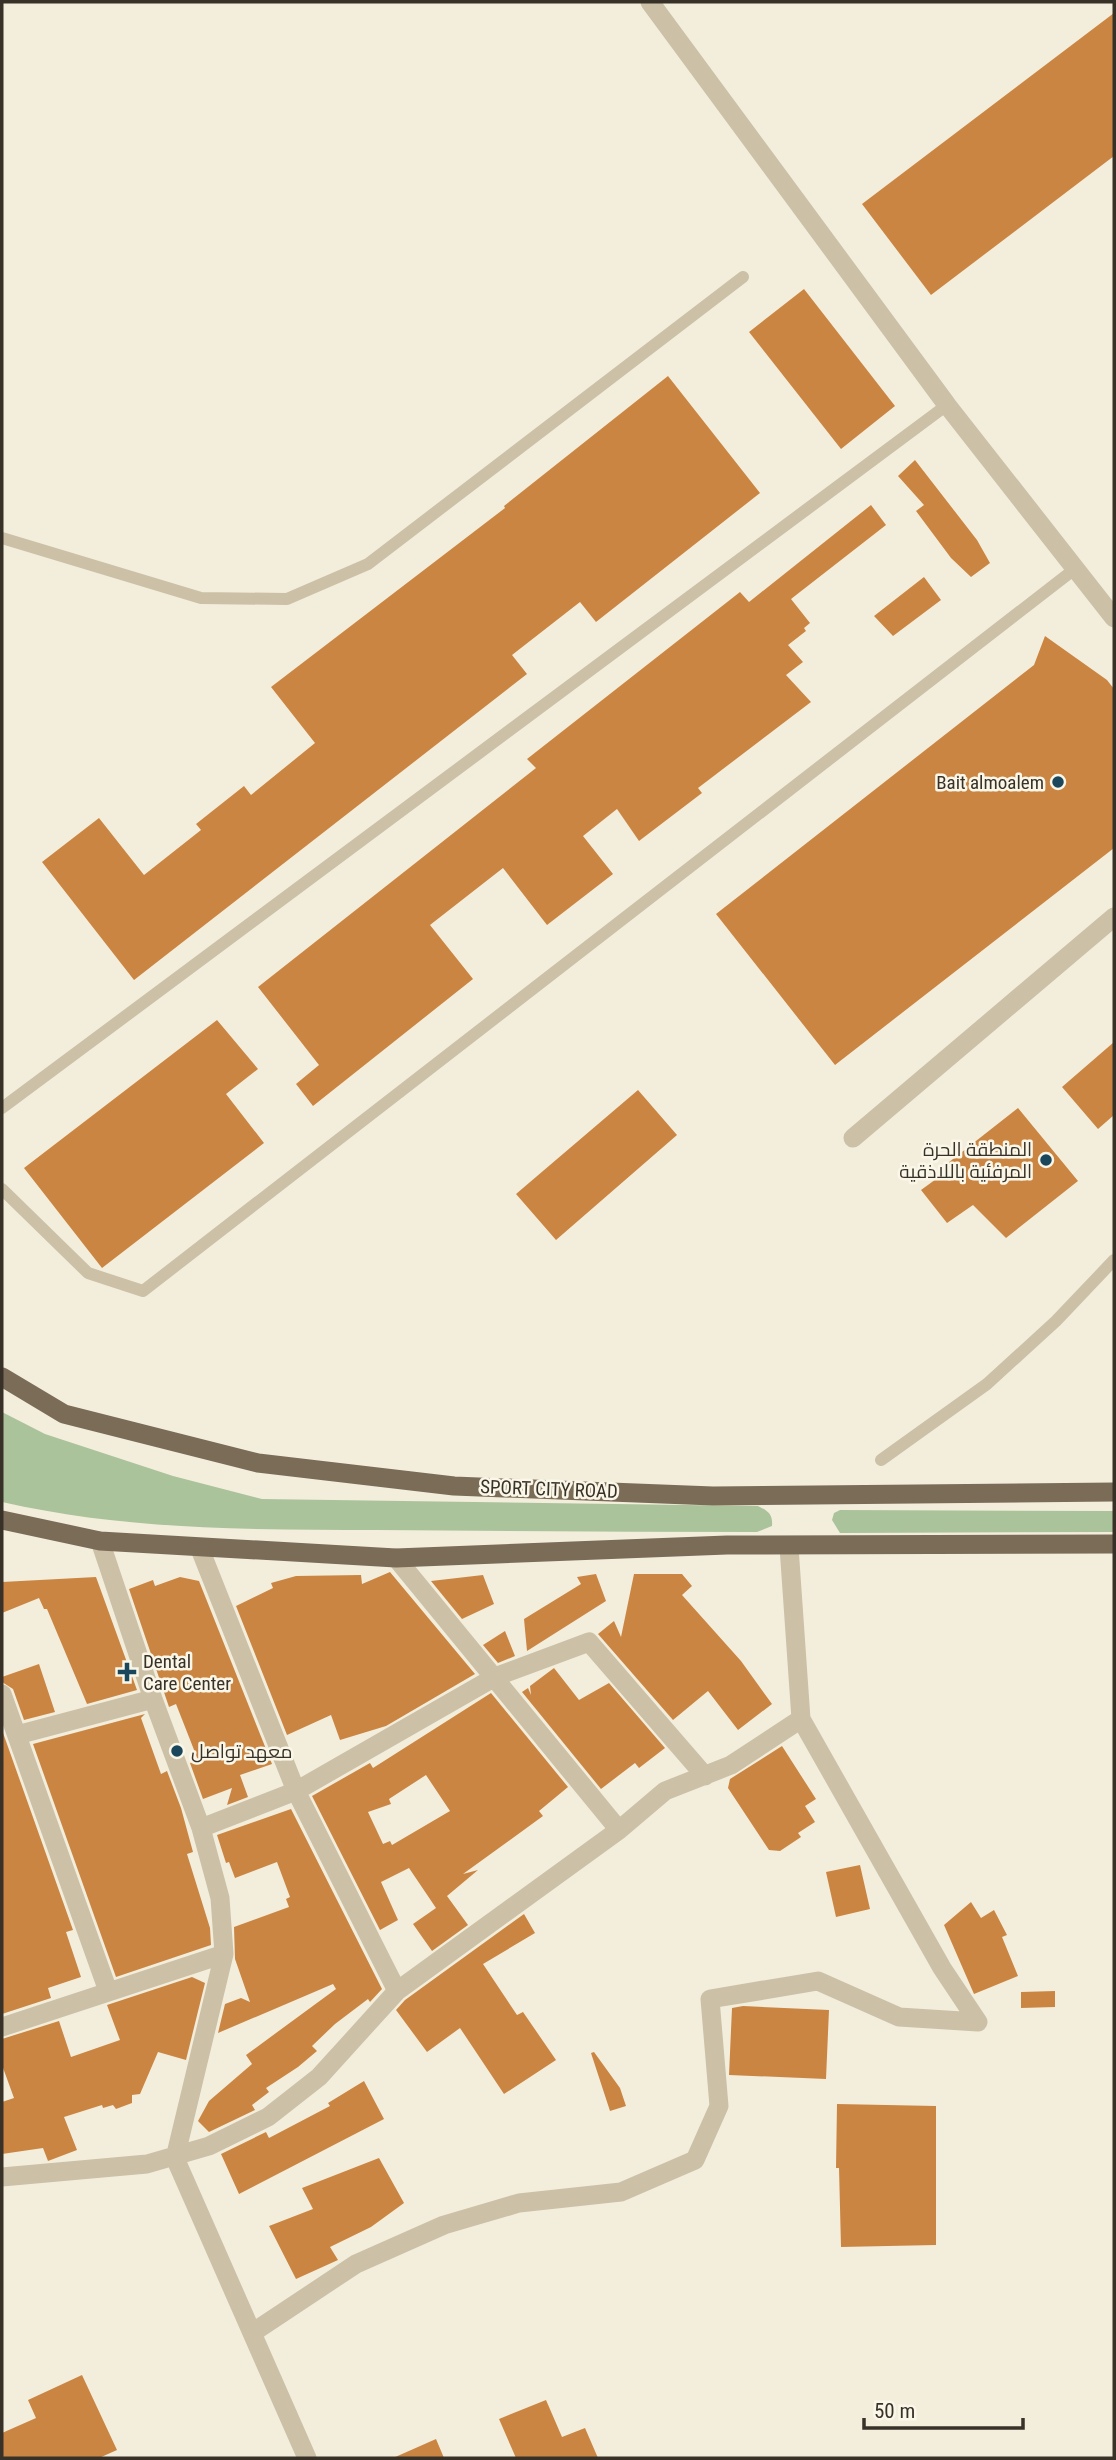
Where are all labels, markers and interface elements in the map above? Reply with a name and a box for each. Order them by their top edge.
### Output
place label: Bait almoalem [936,771,1044,794]
marker: Bait almoalem [1050,774,1066,790]
place label: المنطقة الحرة المرفئية باللاذقية [899,1138,1032,1183]
marker: المنطقة الحرة المرفئية باللاذقية [1038,1152,1054,1168]
street label: SPORT CITY ROAD [480,1475,618,1503]
place label: Dental Care Center [143,1650,231,1695]
marker: Dental Care Center [117,1662,137,1682]
place label: معهد تواصل [191,1740,292,1763]
marker: معهد تواصل [169,1743,185,1759]
scale bar [864,2386,1023,2430]
text: 50 m [874,2399,915,2423]

